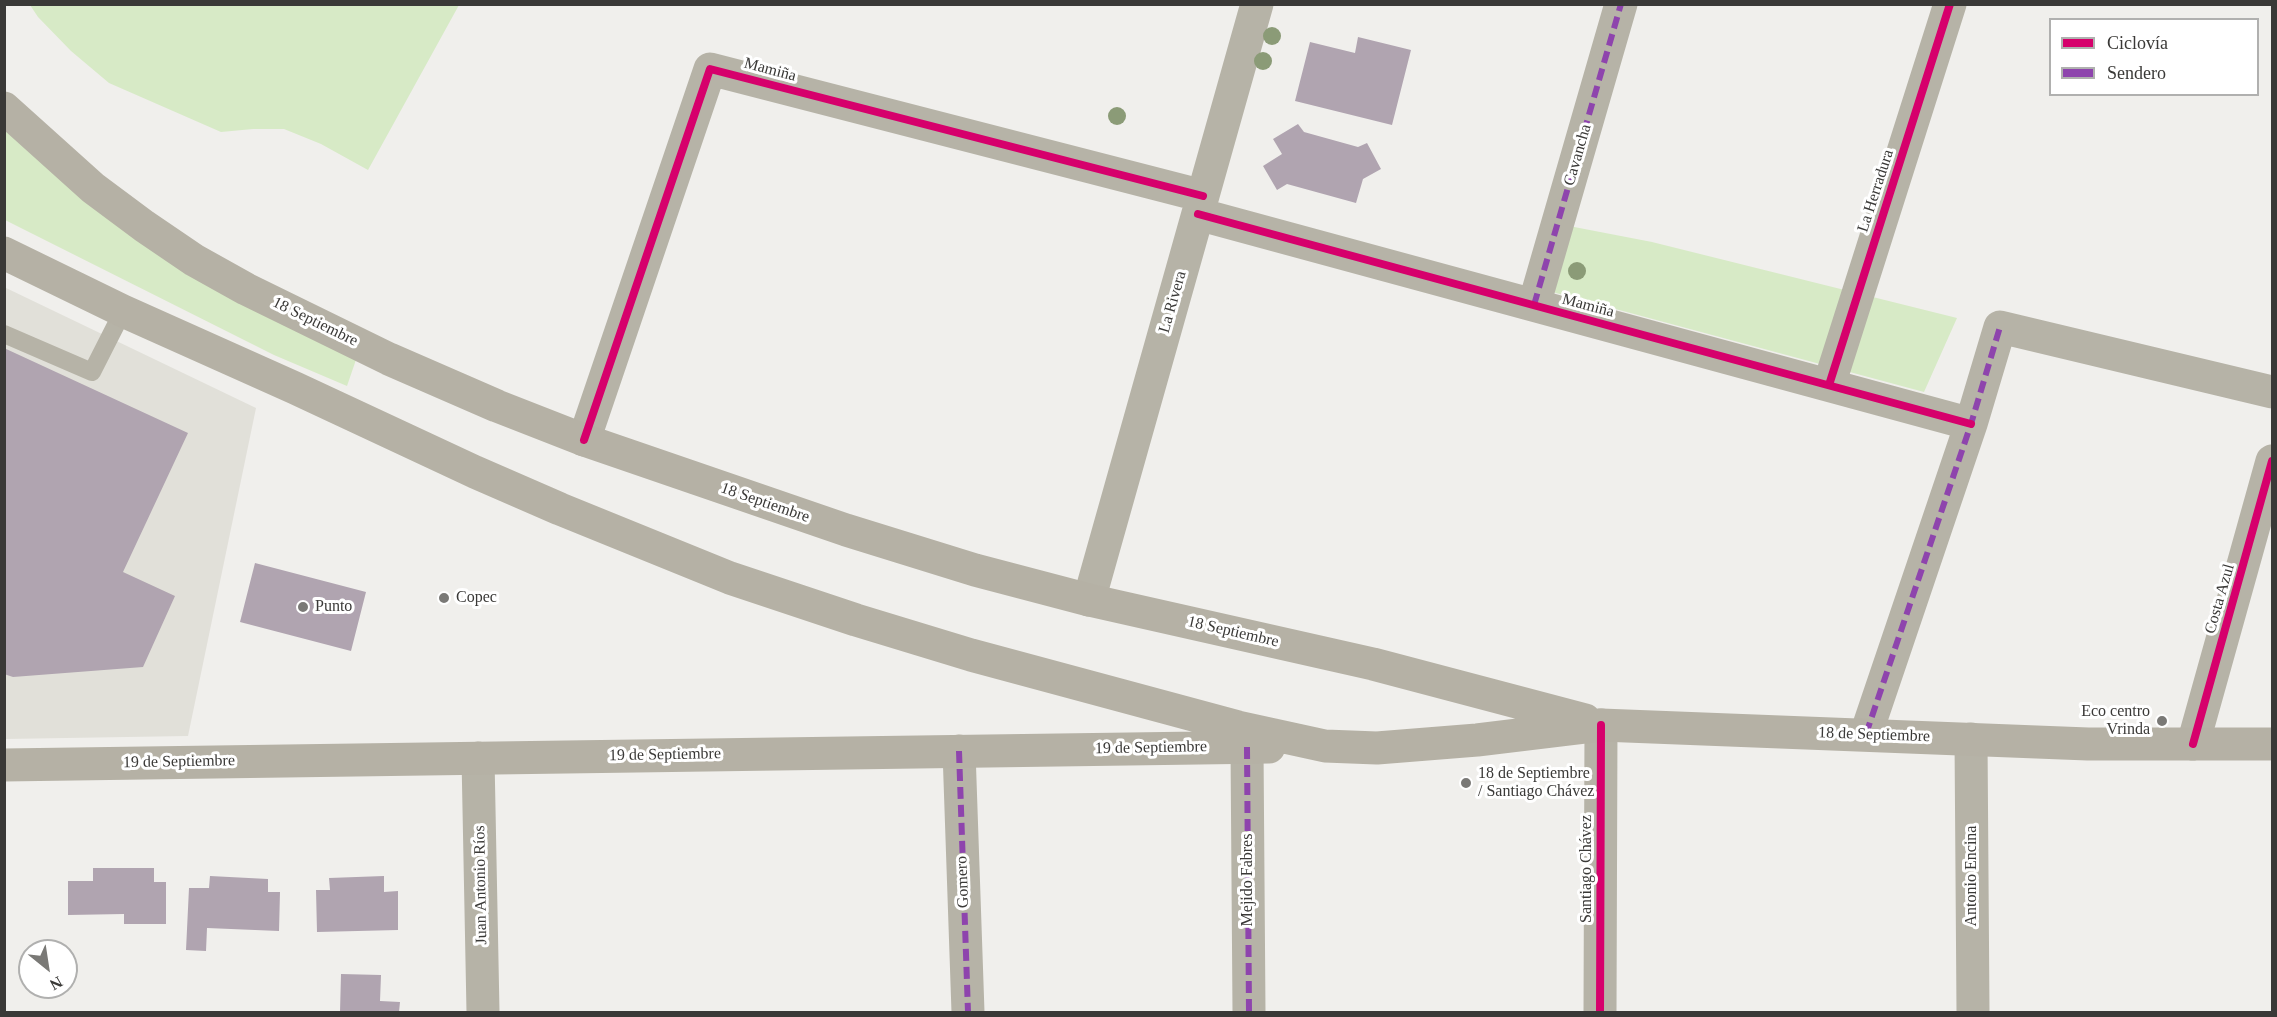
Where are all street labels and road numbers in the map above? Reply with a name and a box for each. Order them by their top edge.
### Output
street label: Mamiña [742,54,798,86]
street label: Cavancha [1560,122,1596,188]
street label: La Herradura [1854,147,1898,235]
street label: La Rivera [1155,269,1191,335]
street label: Mamiña [1560,290,1616,322]
street label: 18 Septiembre [269,293,361,351]
street label: 18 Septiembre [718,479,812,527]
street label: Costa Azul [2201,562,2239,636]
street label: 18 Septiembre [1186,612,1280,652]
street label: 18 de Septiembre [1818,723,1930,747]
street label: 19 de Septiembre [1095,737,1207,759]
street label: 19 de Septiembre [609,744,721,766]
street label: 19 de Septiembre [123,751,235,773]
street label: Santiago Chávez [1577,815,1597,923]
street label: Juan Antonio Ríos [470,825,492,945]
street label: Antonio Encina [1962,826,1982,926]
street label: Mejido Fabres [1238,834,1258,926]
street label: Gomero [952,855,974,909]

